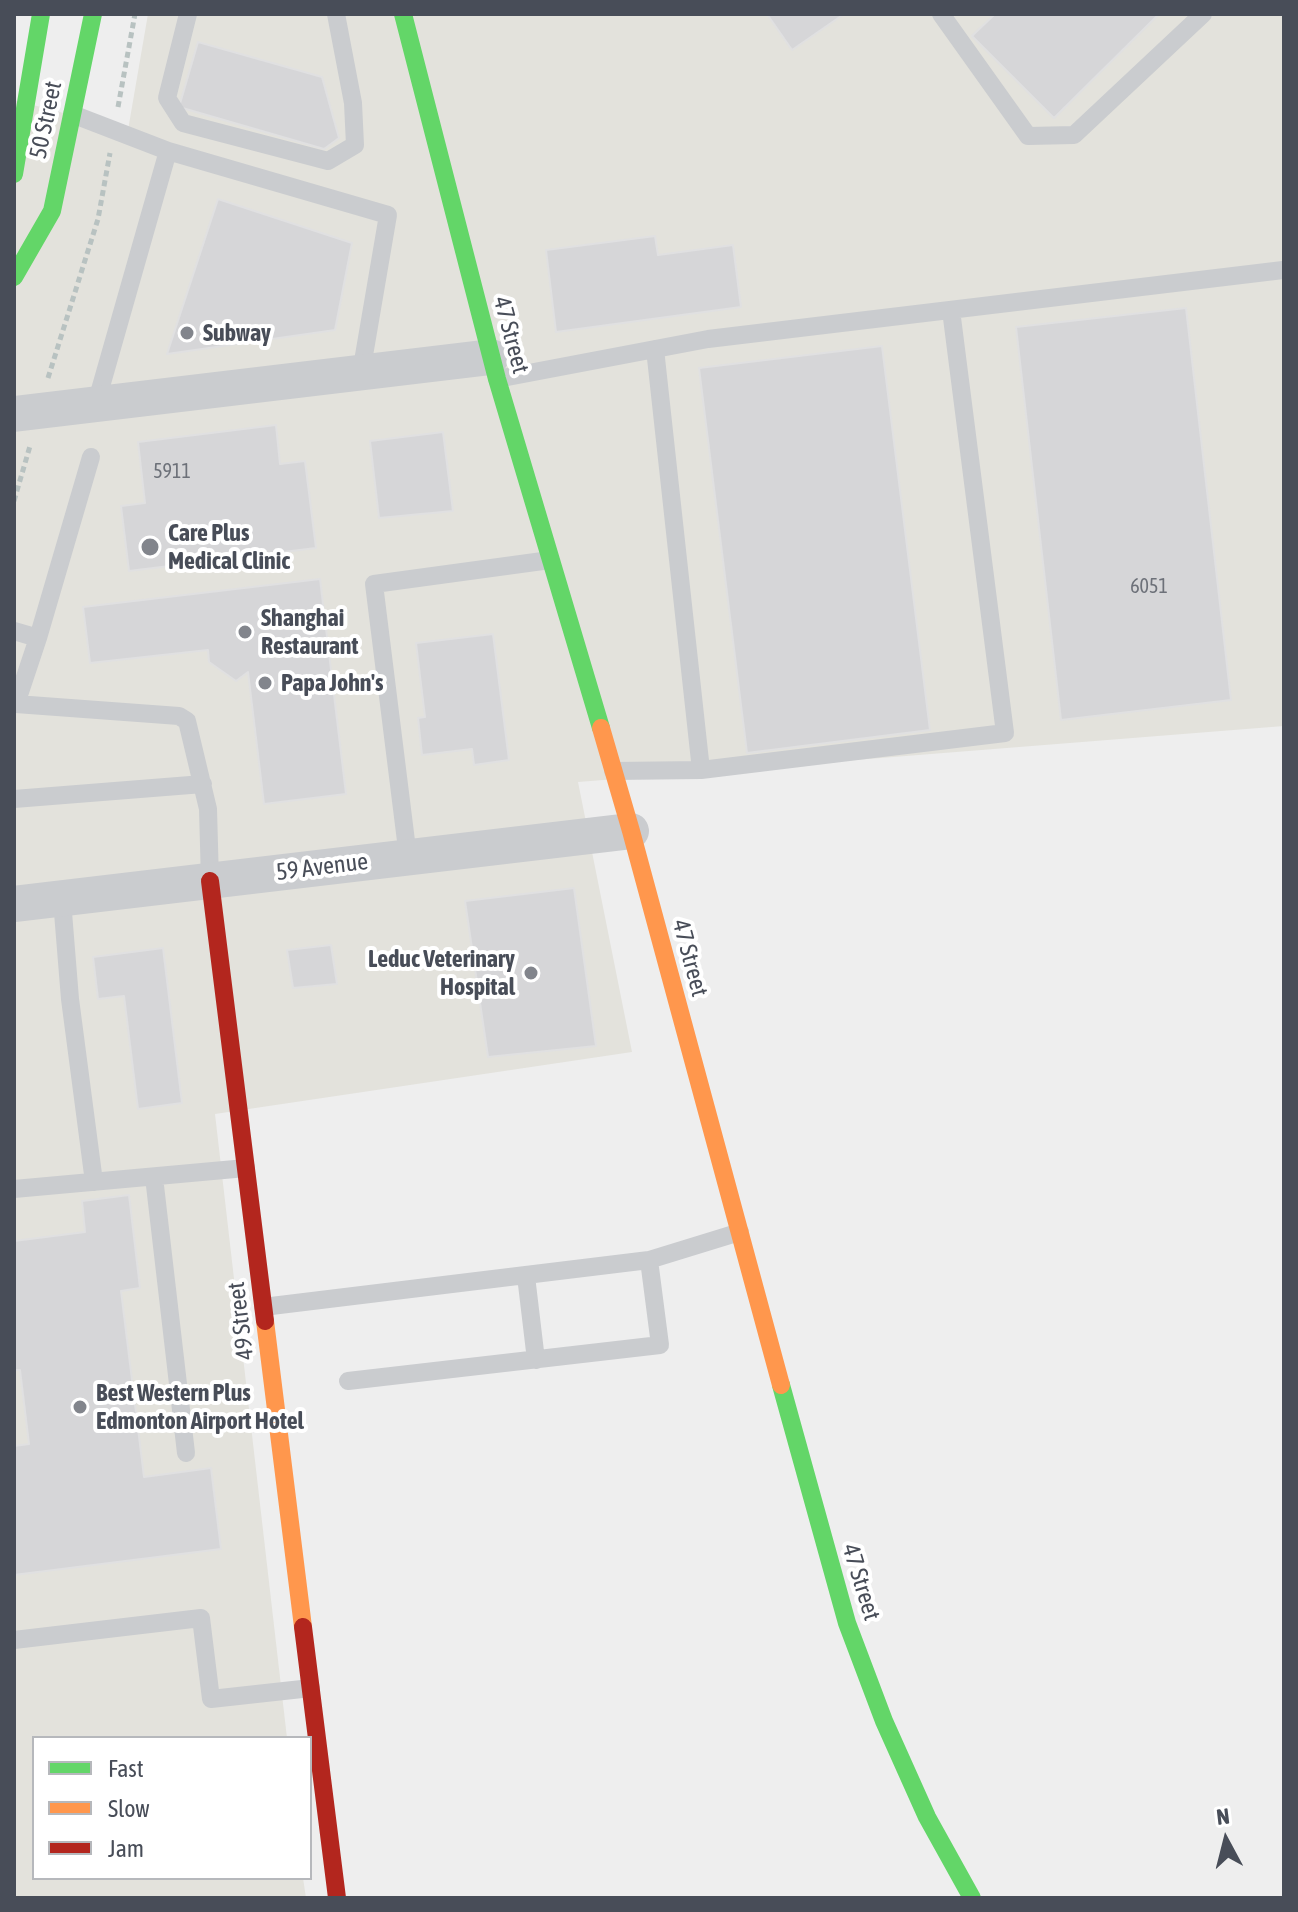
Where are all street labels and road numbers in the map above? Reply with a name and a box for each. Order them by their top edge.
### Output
street label: 50 Street [24,79,68,161]
street label: 47 Street [487,293,535,377]
street label: 59 Avenue [274,847,370,887]
street label: 47 Street [666,916,714,1000]
street label: 49 Street [222,1280,260,1362]
street label: 47 Street [836,1540,886,1624]

